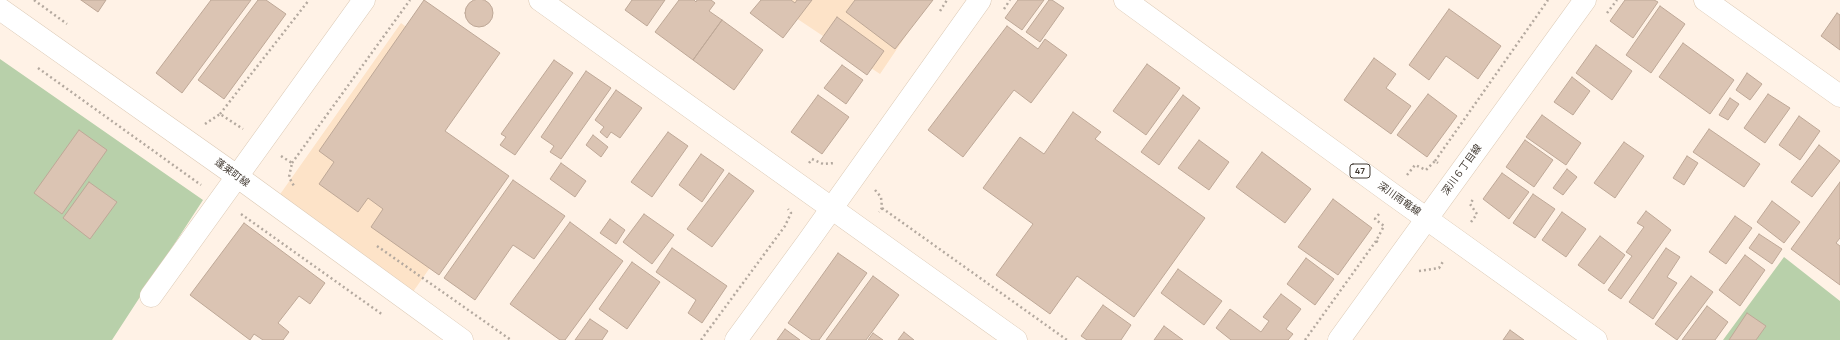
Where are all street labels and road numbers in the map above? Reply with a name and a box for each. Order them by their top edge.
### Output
street label: 深川６丁目線 [1440,142,1484,198]
street label: 蓬莱町線 [212,156,252,190]
road number: 47 [1350,164,1370,178]
street label: 深川雨竜線 [1375,180,1423,218]

